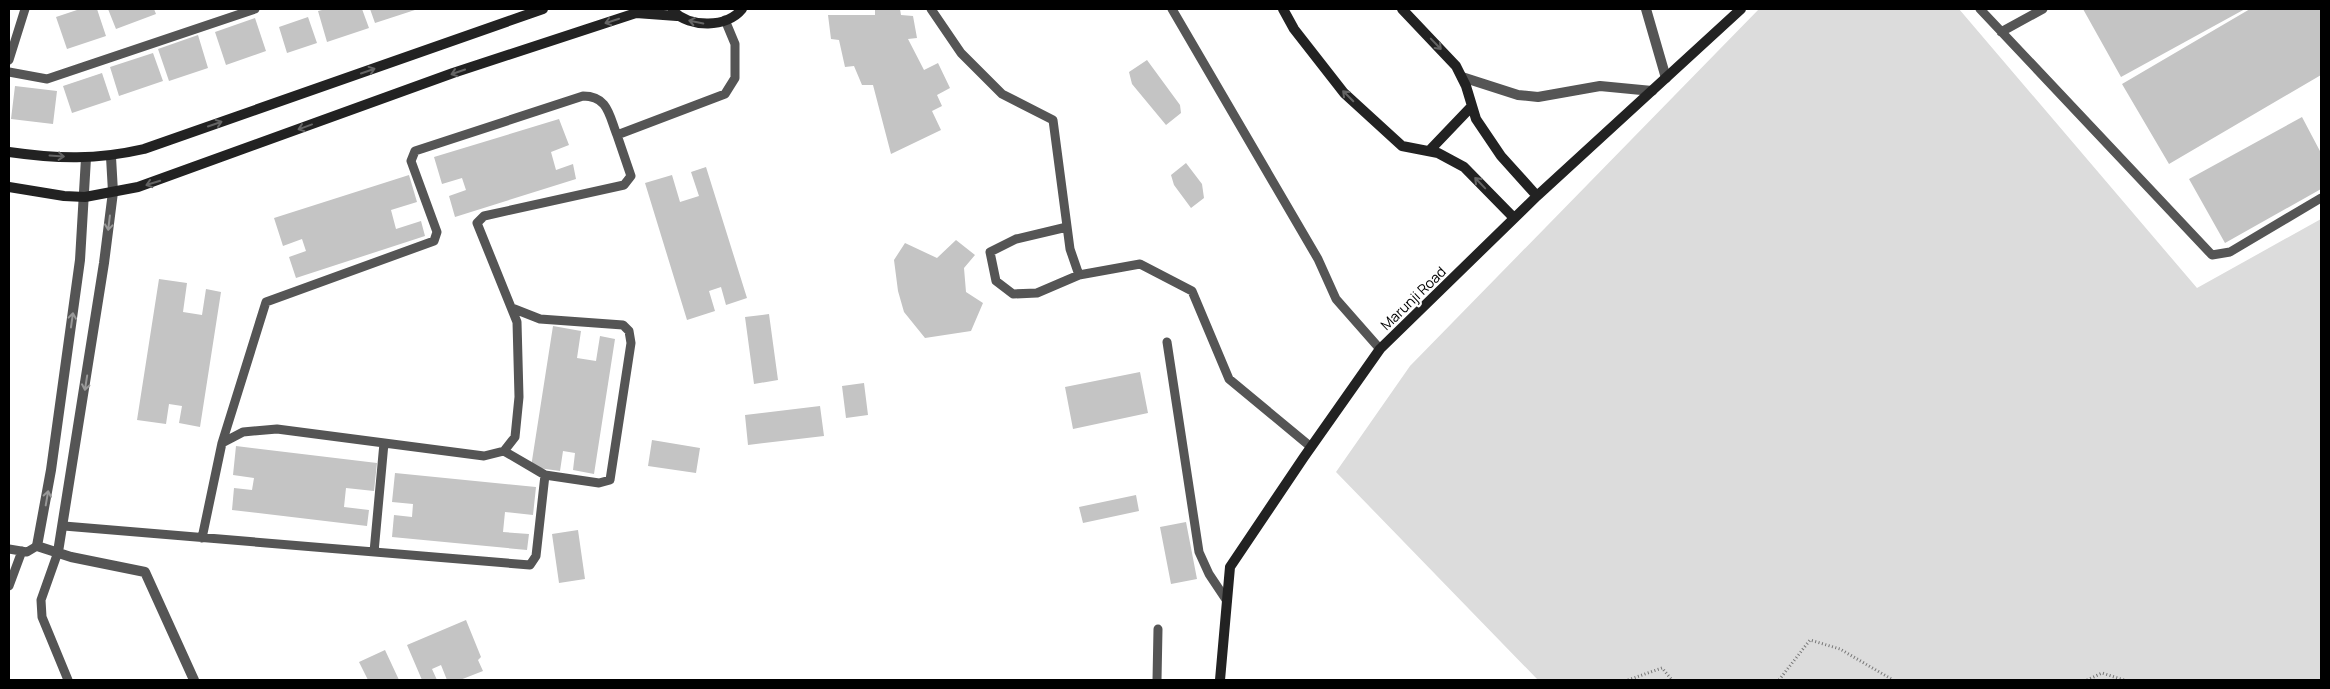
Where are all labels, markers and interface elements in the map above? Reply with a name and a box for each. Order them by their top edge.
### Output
one-way arrow [689,16,705,26]
one-way arrow [605,17,621,26]
one-way arrow [1430,38,1442,50]
one-way arrow [360,65,376,75]
one-way arrow [451,68,466,77]
one-way arrow [1342,90,1354,102]
one-way arrow [206,119,222,128]
one-way arrow [298,123,314,132]
one-way arrow [49,152,65,161]
one-way arrow [1474,177,1486,190]
one-way arrow [145,178,161,188]
one-way arrow [104,214,114,230]
street label: Marunji Road [1376,262,1450,334]
one-way arrow [67,312,77,328]
one-way arrow [80,375,90,391]
one-way arrow [42,490,52,506]

